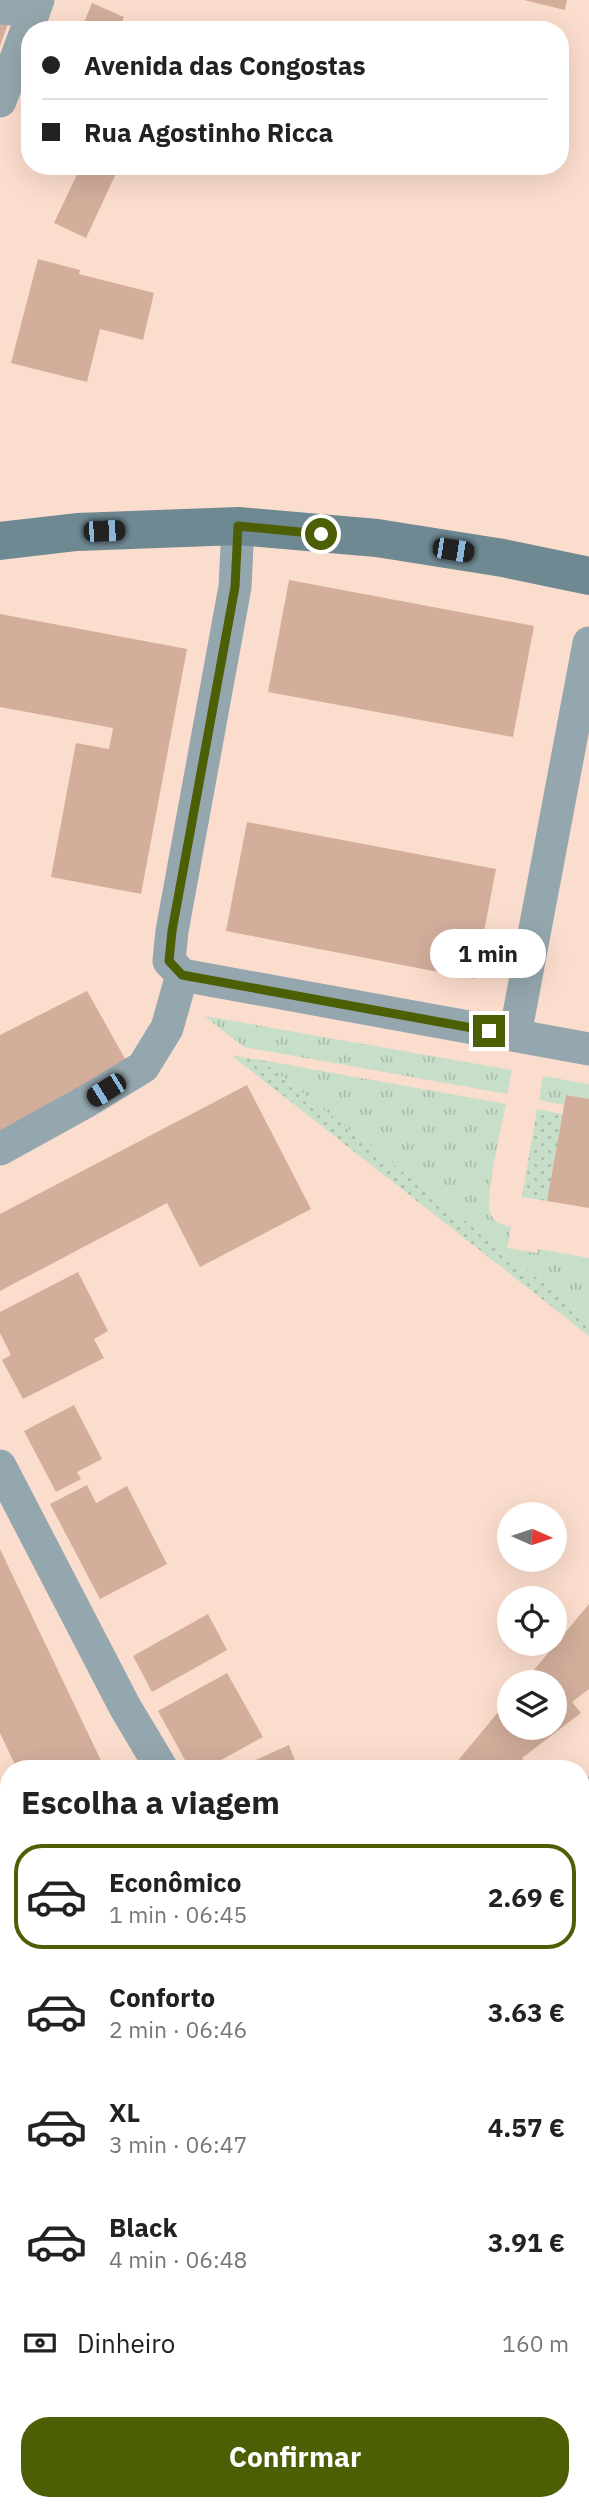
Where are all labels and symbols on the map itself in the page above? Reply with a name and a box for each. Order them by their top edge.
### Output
route start [305,518,337,550]
car [83,520,126,542]
car [431,536,476,564]
callout: 1 min [431,930,547,978]
route end [473,1015,505,1047]
car [83,1070,130,1110]
north arrow [497,1502,567,1572]

